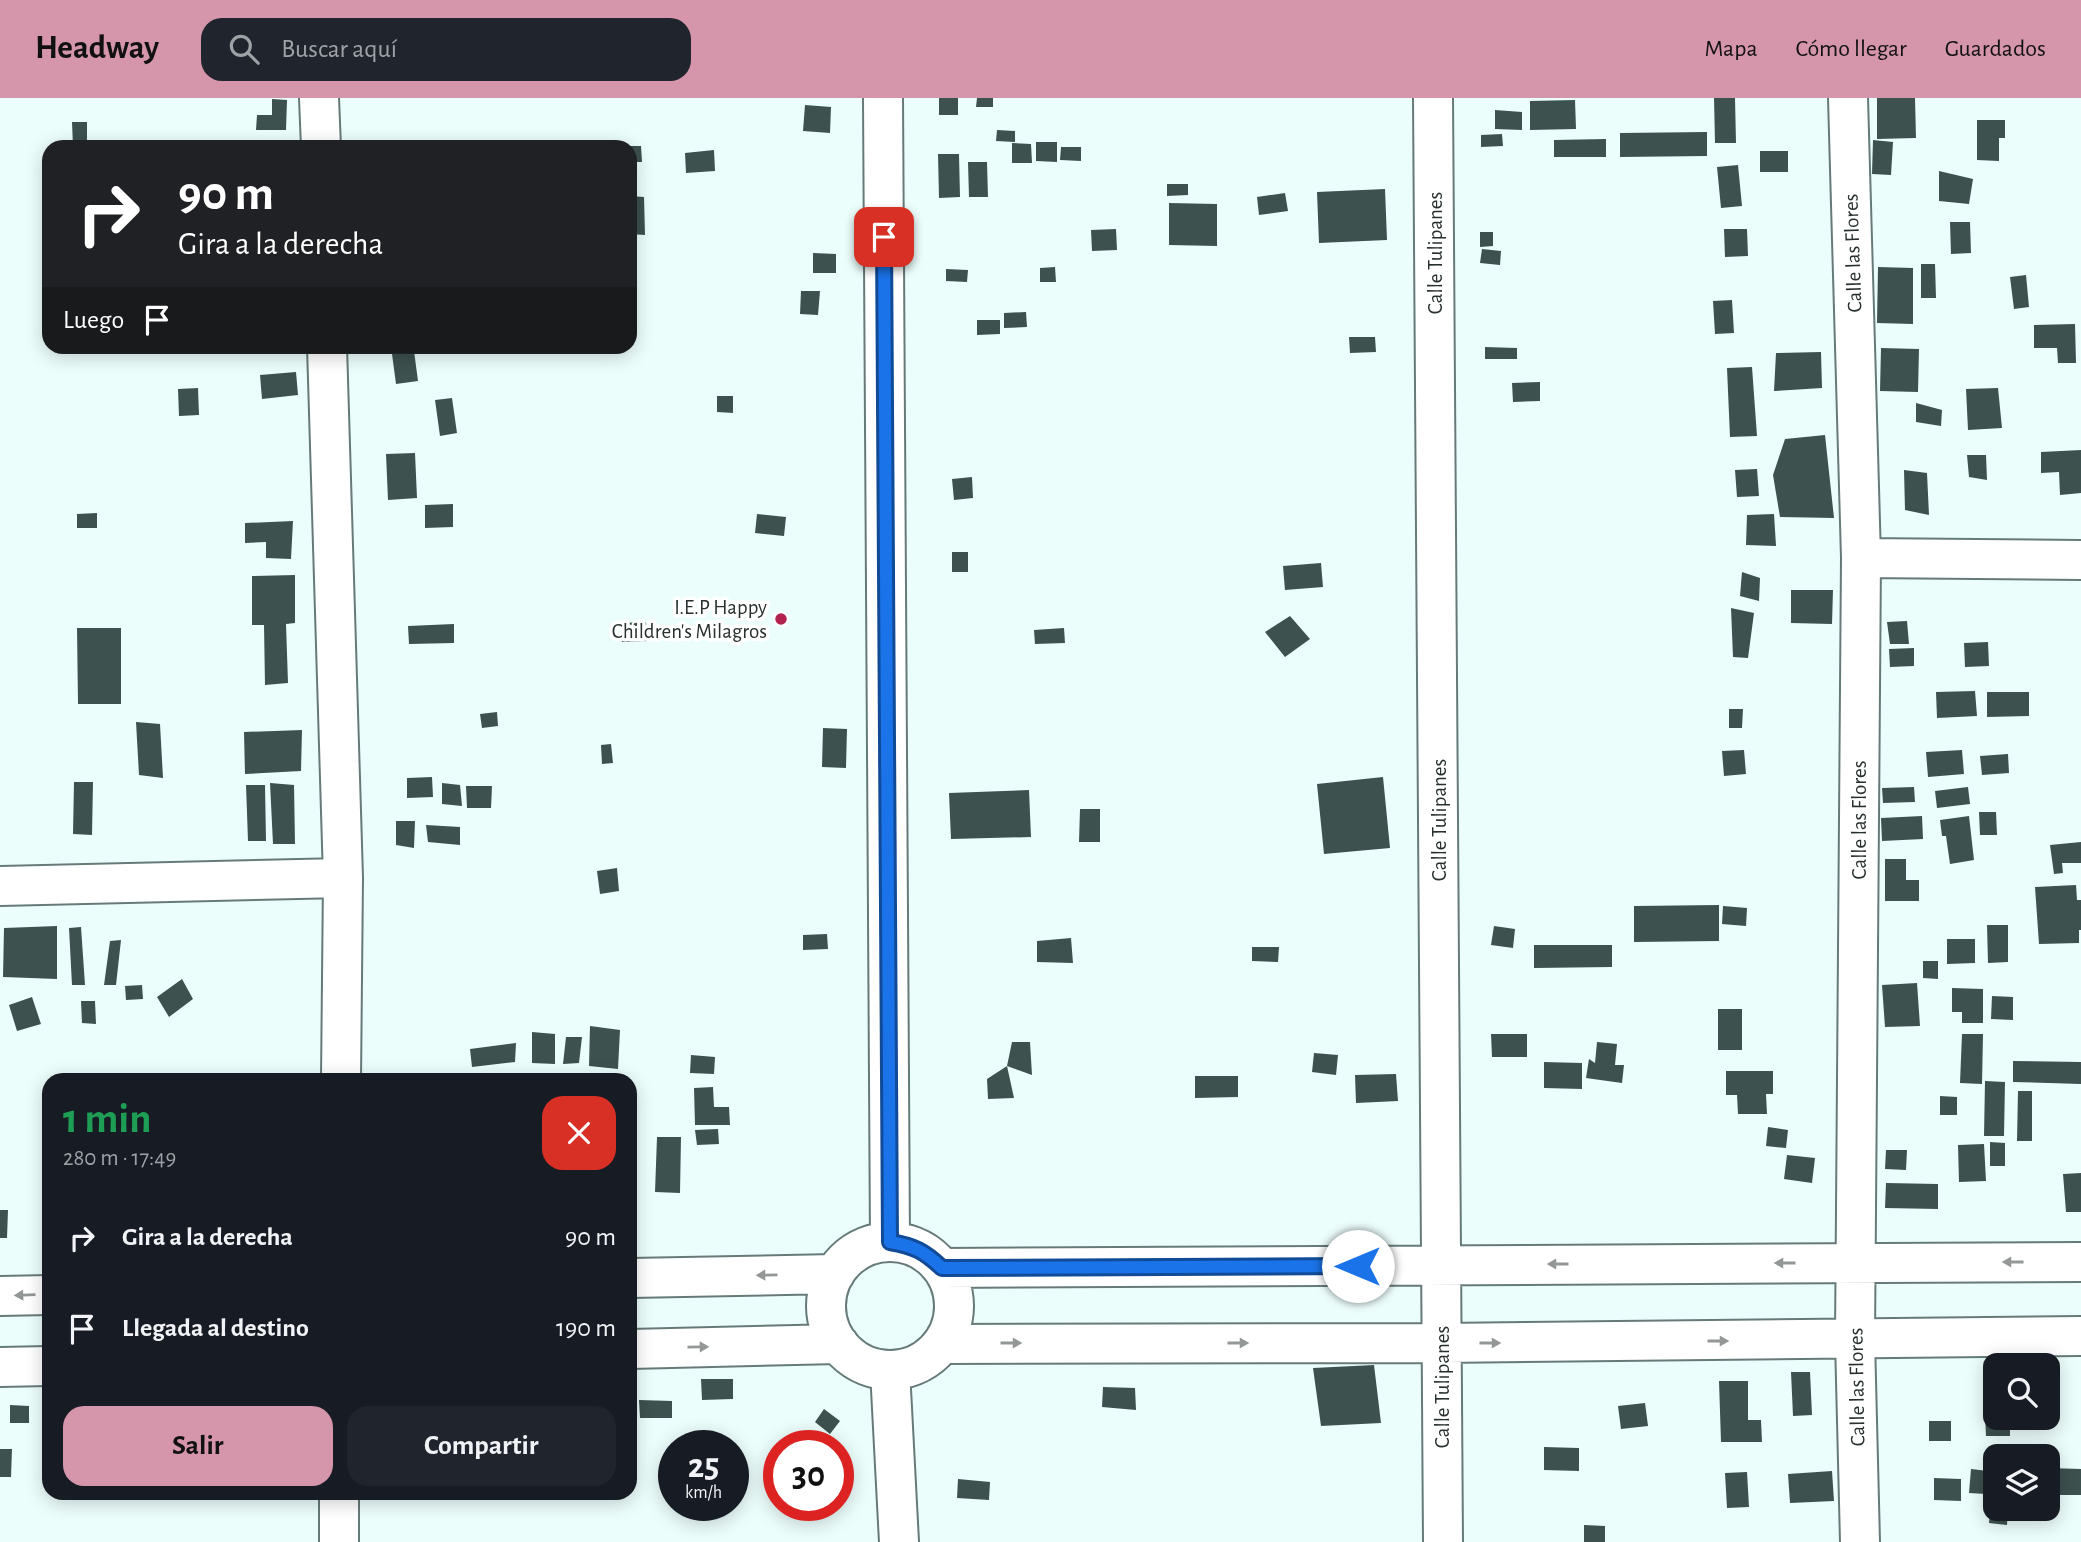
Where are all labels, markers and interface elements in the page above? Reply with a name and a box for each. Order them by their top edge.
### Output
search box [201,18,691,81]
icon: search [225,30,263,68]
text: Headway [35,32,159,65]
text: Buscar aquí [281,36,397,62]
text: Mapa [1704,37,1758,61]
text: Cómo llegar [1796,37,1907,61]
text: Guardados [1945,37,2046,61]
icon: right [63,168,154,259]
text: 90 m [178,170,274,219]
street label: Calle Tulipanes [1425,192,1446,314]
street label: Calle las Flores [1840,193,1866,313]
pin [854,207,914,267]
icon: arrive [865,218,903,256]
text: Gira a la derecha [178,228,383,260]
icon: arrive [138,301,176,339]
text: Luego [63,307,124,333]
place label: I.E.P Happy Children's Milagros [612,597,767,642]
marker: I.E.P Happy Children's Milagros [773,611,789,627]
street label: Calle Tulipanes [1429,759,1450,881]
street label: Calle las Flores [1849,761,1870,879]
button: close [542,1096,616,1170]
text: 1 min [63,1098,152,1140]
text: 280 m · 17:49 [63,1147,176,1170]
icon: right [63,1219,101,1257]
text: Gira a la derecha [122,1224,293,1250]
text: 90 m [565,1224,616,1250]
position arrow [1321,1229,1395,1303]
one-way arrow [2002,1256,2024,1268]
one-way arrow [1774,1257,1796,1269]
one-way arrow [1547,1259,1569,1270]
one-way arrow [756,1269,778,1281]
one-way arrow [13,1290,35,1301]
icon: arrive [63,1310,101,1348]
text: Llegada al destino [122,1315,309,1341]
text: 190 m [556,1315,616,1341]
street label: Calle Tulipanes [1432,1326,1453,1448]
street label: Calle las Flores [1845,1327,1869,1447]
one-way arrow [1707,1335,1729,1347]
one-way arrow [1000,1337,1022,1349]
one-way arrow [1227,1337,1249,1349]
one-way arrow [1479,1337,1501,1348]
one-way arrow [687,1342,709,1353]
map controls [1983,1353,2060,1521]
button: search [1983,1353,2060,1430]
button: Salir [63,1406,333,1486]
button: Compartir [347,1406,616,1486]
speed limit sign: 30 [763,1430,854,1521]
button: layers [1983,1444,2060,1521]
text: 25 [688,1449,719,1484]
text: km/h [685,1484,722,1502]

